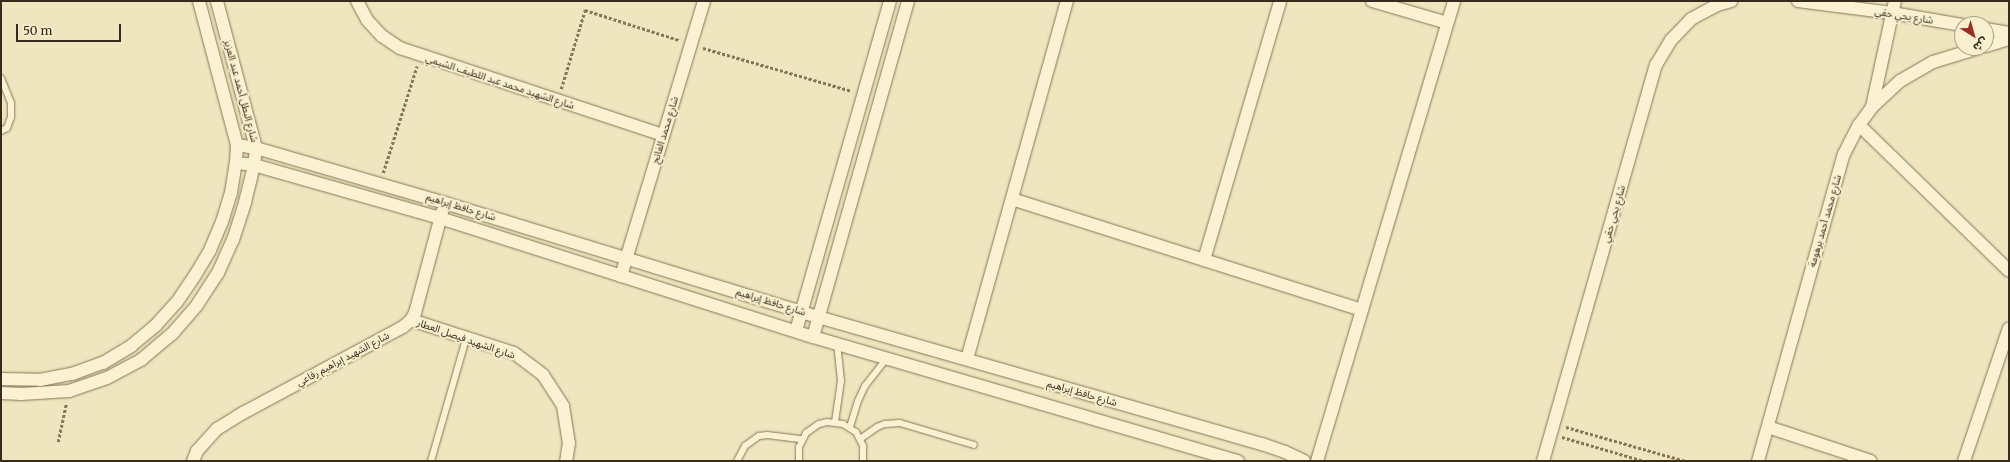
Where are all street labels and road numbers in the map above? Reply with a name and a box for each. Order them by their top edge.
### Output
street label: شارع يحي حقي [1874,5,1934,27]
street label: شارع البطل أحمد عبد العزيز [222,38,260,144]
street label: شارع الشهيد محمد عبد اللطيف الشيمي [424,52,576,112]
street label: شارع محمد الفاتح [649,95,681,165]
street label: شارع محمد أحمد برهومة [1806,173,1844,269]
street label: شارع يحي حقي [1600,184,1628,244]
street label: شارع حافظ إبراهيم [425,191,497,223]
street label: شارع حافظ إبراهيم [735,286,807,318]
street label: شارع الشهيد فيصل العطار [415,317,517,361]
street label: شارع الشهيد إبراهيم رفاعي [294,329,392,389]
street label: شارع حافظ إبراهيم [1046,377,1118,409]

